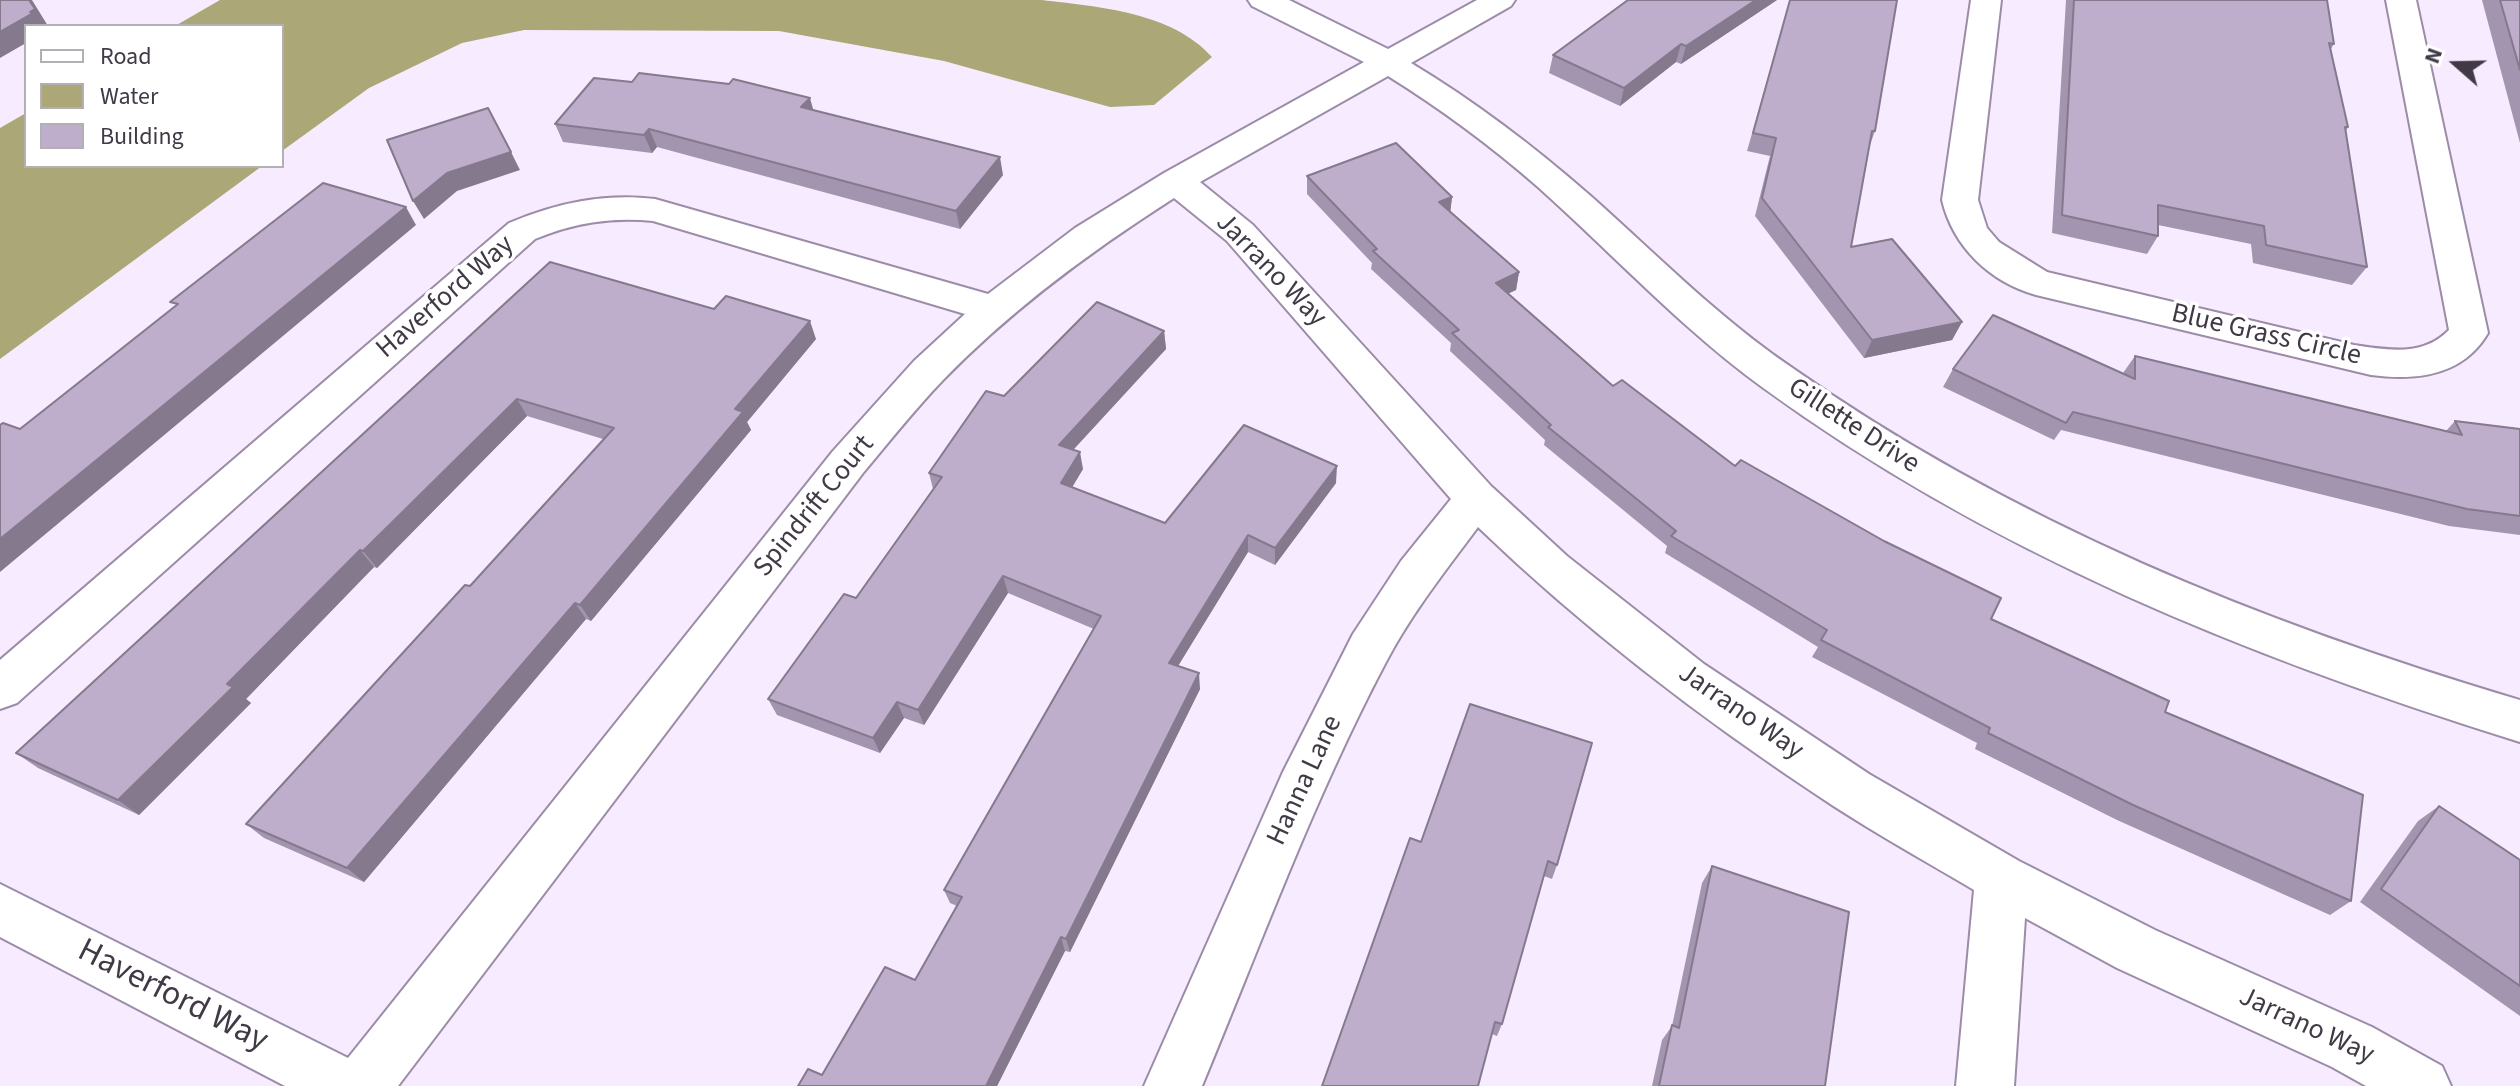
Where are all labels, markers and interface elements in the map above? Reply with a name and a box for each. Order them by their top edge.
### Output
legend [24,24,284,168]
north arrow [2416,24,2496,104]
text: Road [100,39,152,74]
text: N [2416,43,2451,68]
text: Water [100,79,158,114]
text: Building [100,119,184,154]
street label: Jarrano Way [1207,207,1333,335]
street label: Haverford Way [370,229,522,367]
street label: Blue Grass Circle [2168,298,2364,374]
street label: Gillette Drive [1781,372,1925,482]
street label: Spindrift Court [748,429,882,585]
street label: Jarrano Way [1671,658,1809,768]
street label: Hanna Lane [1261,711,1351,851]
street label: Haverford Way [70,932,274,1062]
street label: Jarrano Way [2233,981,2379,1073]

